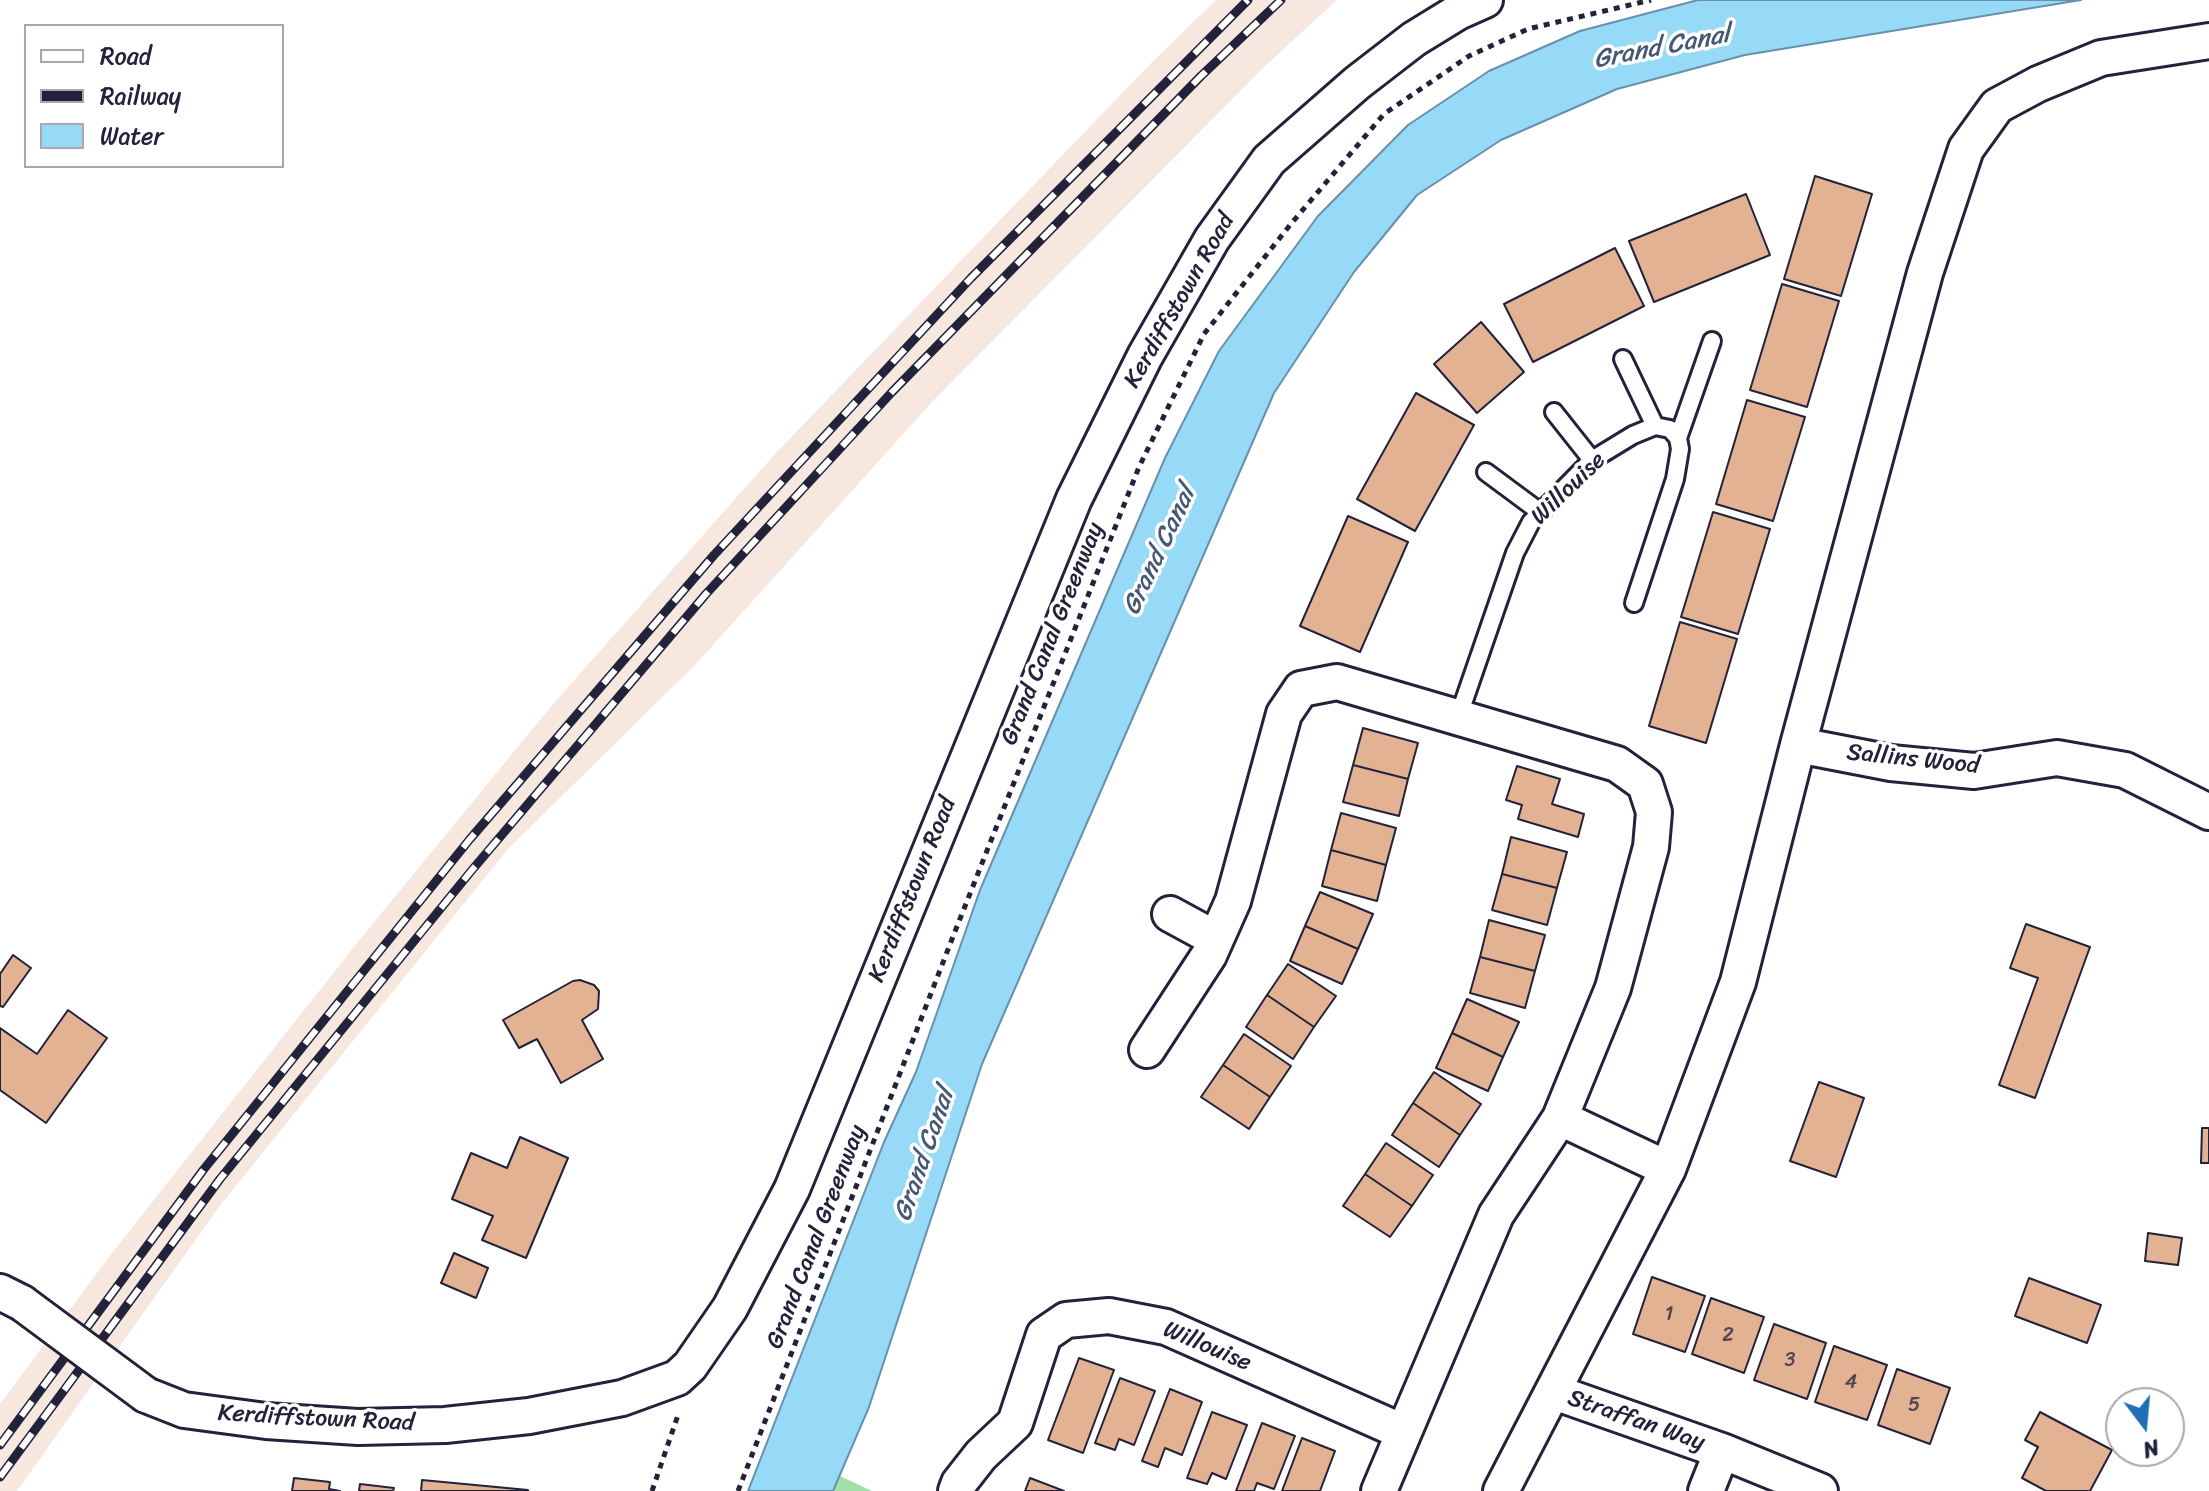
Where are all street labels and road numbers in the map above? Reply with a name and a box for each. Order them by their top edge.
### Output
street label: Kerdiffstown Road [1118,209,1242,393]
street label: Willouise [1526,446,1612,532]
street label: Grand Canal Greenway [995,519,1111,749]
street label: Sallins Wood [1845,739,1981,781]
street label: Kerdiffstown Road [863,793,963,987]
street label: Grand Canal Greenway [761,1121,873,1353]
street label: Willouise [1159,1316,1255,1378]
street label: Straffan Way [1564,1384,1708,1458]
street label: Kerdiffstown Road [217,1399,415,1439]

